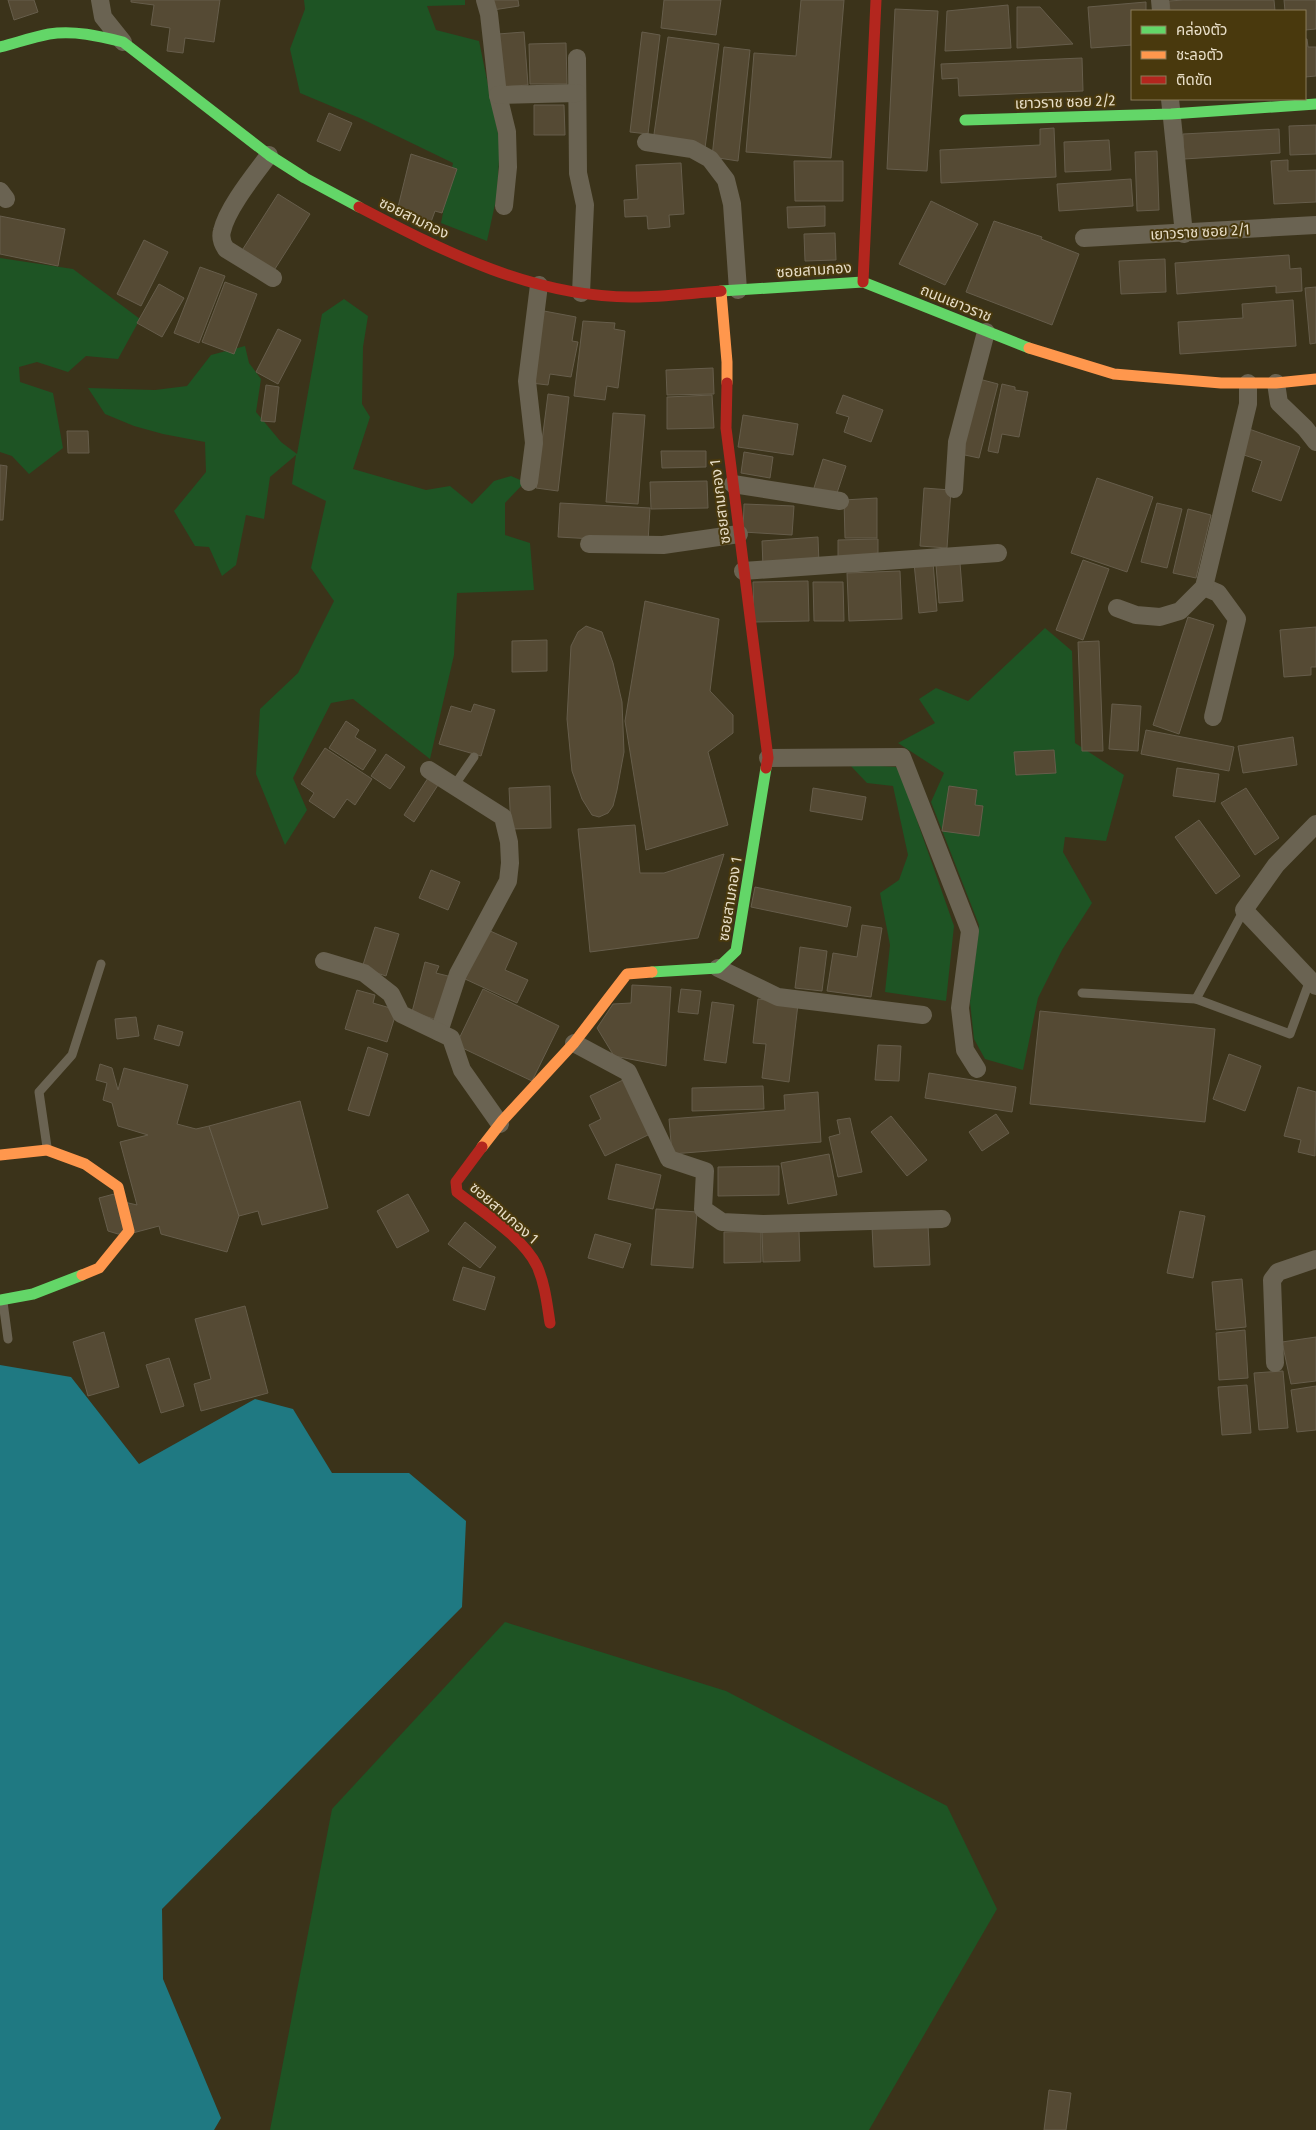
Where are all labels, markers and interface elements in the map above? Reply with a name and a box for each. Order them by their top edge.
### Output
legend [1131,10,1306,100]
text: คล่องตัว [1176,21,1227,39]
text: ชะลอตัว [1176,46,1223,64]
text: ติดขัด [1176,71,1212,89]
street label: เยาวราช ซอย 2/2 [1014,91,1116,113]
street label: ซอยสามกอง [376,193,452,243]
street label: เยาวราช ซอย 2/1 [1150,220,1250,244]
street label: ซอยสามกอง [776,258,852,282]
street label: ถนนเยาวราช [918,281,994,325]
street label: ซอยสามกอง 1 [706,459,734,545]
street label: ซอยสามกอง 1 [714,856,746,942]
street label: ซอยสามกอง 1 [466,1178,542,1248]

